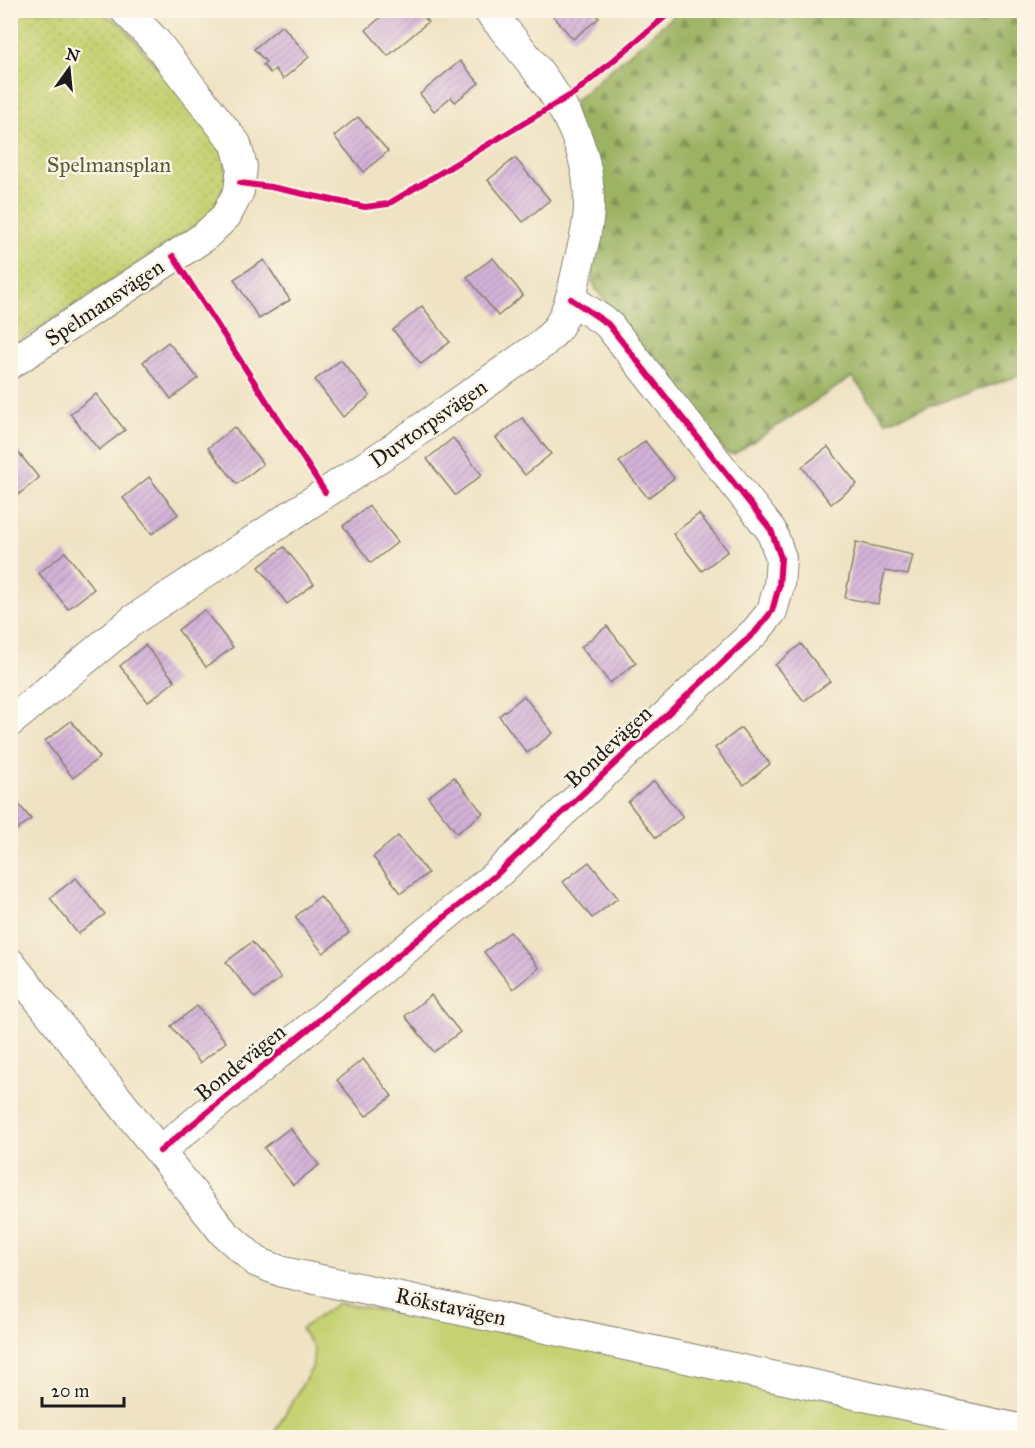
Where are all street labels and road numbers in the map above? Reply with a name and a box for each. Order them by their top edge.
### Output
street label: Spelmansvägen [40,253,169,352]
street label: Duvtorpsvägen [364,373,492,474]
street label: Bondevägen [559,699,657,793]
street label: Bondevägen [189,1018,291,1107]
street label: Rökstavägen [393,1282,509,1331]

